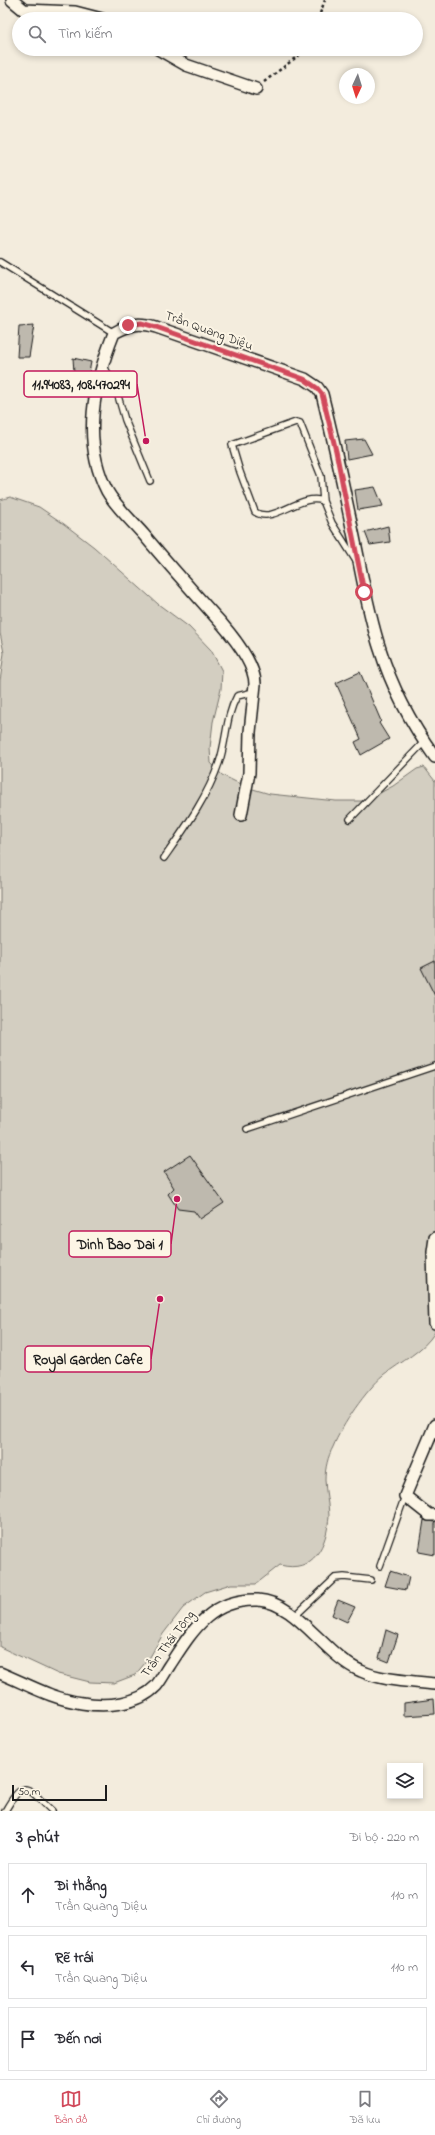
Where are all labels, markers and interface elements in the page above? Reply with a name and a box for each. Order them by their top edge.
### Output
search box [12,12,423,56]
icon: search [26,23,48,45]
text: Tìm kiếm [58,23,112,45]
north arrow [339,68,375,104]
street label: Trần Quang Diệu [162,306,256,357]
route end [119,316,137,334]
callout: 11.94083, 108.470294 [24,371,137,397]
text: 11.94083, 108.470294 [32,375,130,396]
route start [355,583,373,601]
callout: Dinh Bao Dai 1 [69,1231,171,1257]
text: Dinh Bao Dai 1 [76,1235,164,1256]
callout: Royal Garden Cafe [25,1346,151,1372]
text: Royal Garden Cafe [32,1350,143,1373]
street label: Trần Thái Tông [136,1606,201,1682]
map controls [387,1763,423,1799]
button: layers [387,1763,423,1799]
scale bar [12,1783,107,1802]
text: 50 m [18,1784,40,1800]
text: 3 phút [16,1825,59,1850]
text: Đi bộ · 220 m [350,1828,419,1847]
text: Đi thẳng [55,1875,107,1897]
icon: ahead [17,1884,39,1906]
text: 110 m [391,1886,418,1905]
text: Trần Quang Diệu [55,1897,147,1916]
text: Rẽ trái [55,1947,94,1969]
icon: left [17,1956,39,1978]
text: 110 m [391,1958,418,1977]
text: Trần Quang Diệu [55,1969,147,1988]
icon: arrive [17,2028,39,2050]
text: Đến nơi [55,2028,102,2050]
tab: Bản đồ [54,2088,87,2128]
tab: Chỉ đường [196,2088,241,2128]
tab: Đã lưu [350,2088,381,2128]

